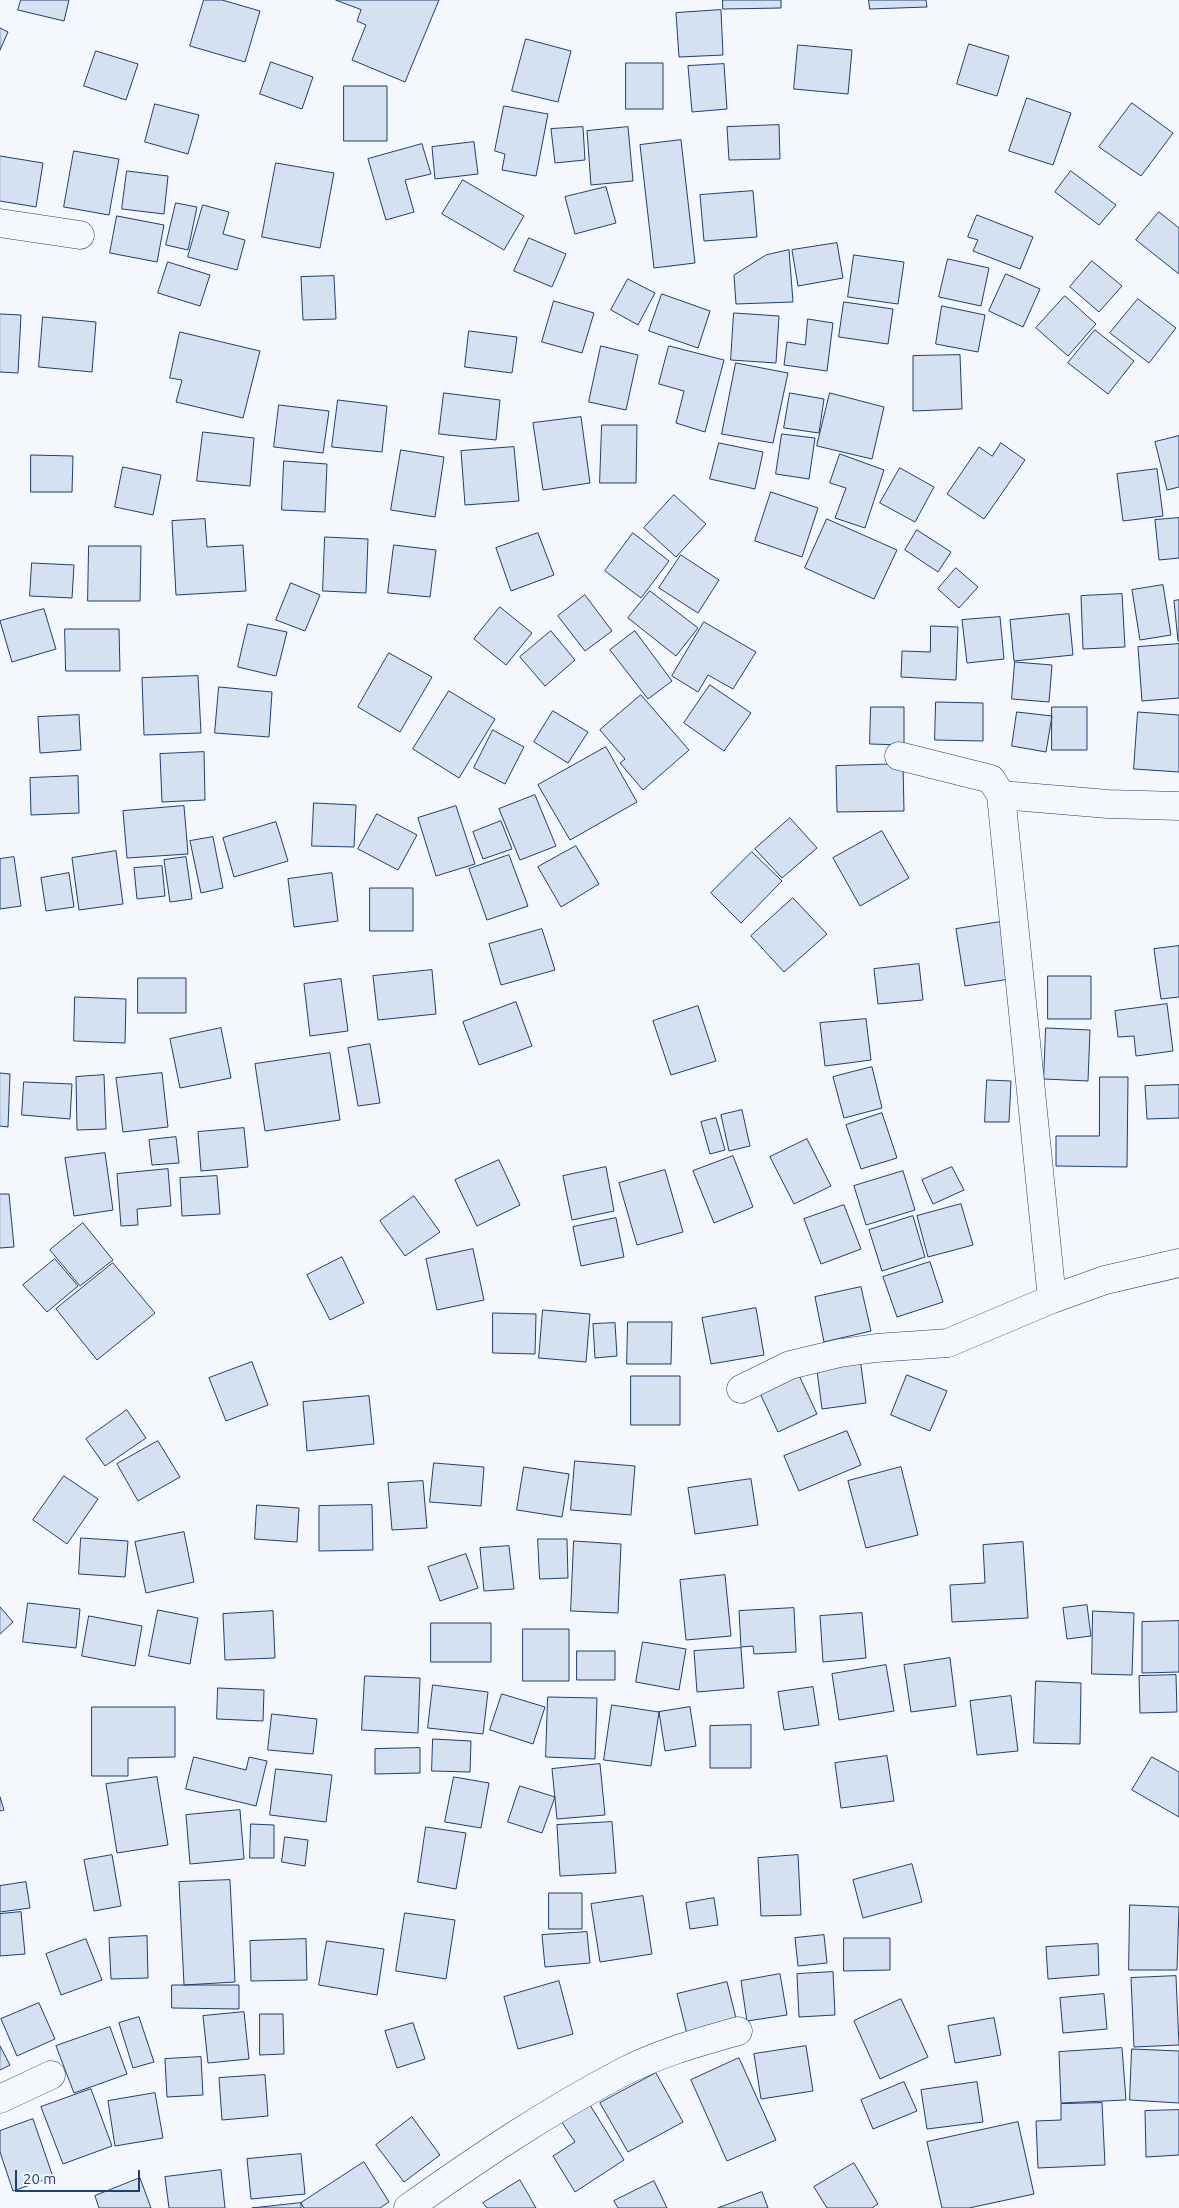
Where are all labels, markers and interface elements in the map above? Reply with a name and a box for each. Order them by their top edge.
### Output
scale bar [18,2160,142,2192]
text: 20 m [23,2170,56,2187]

